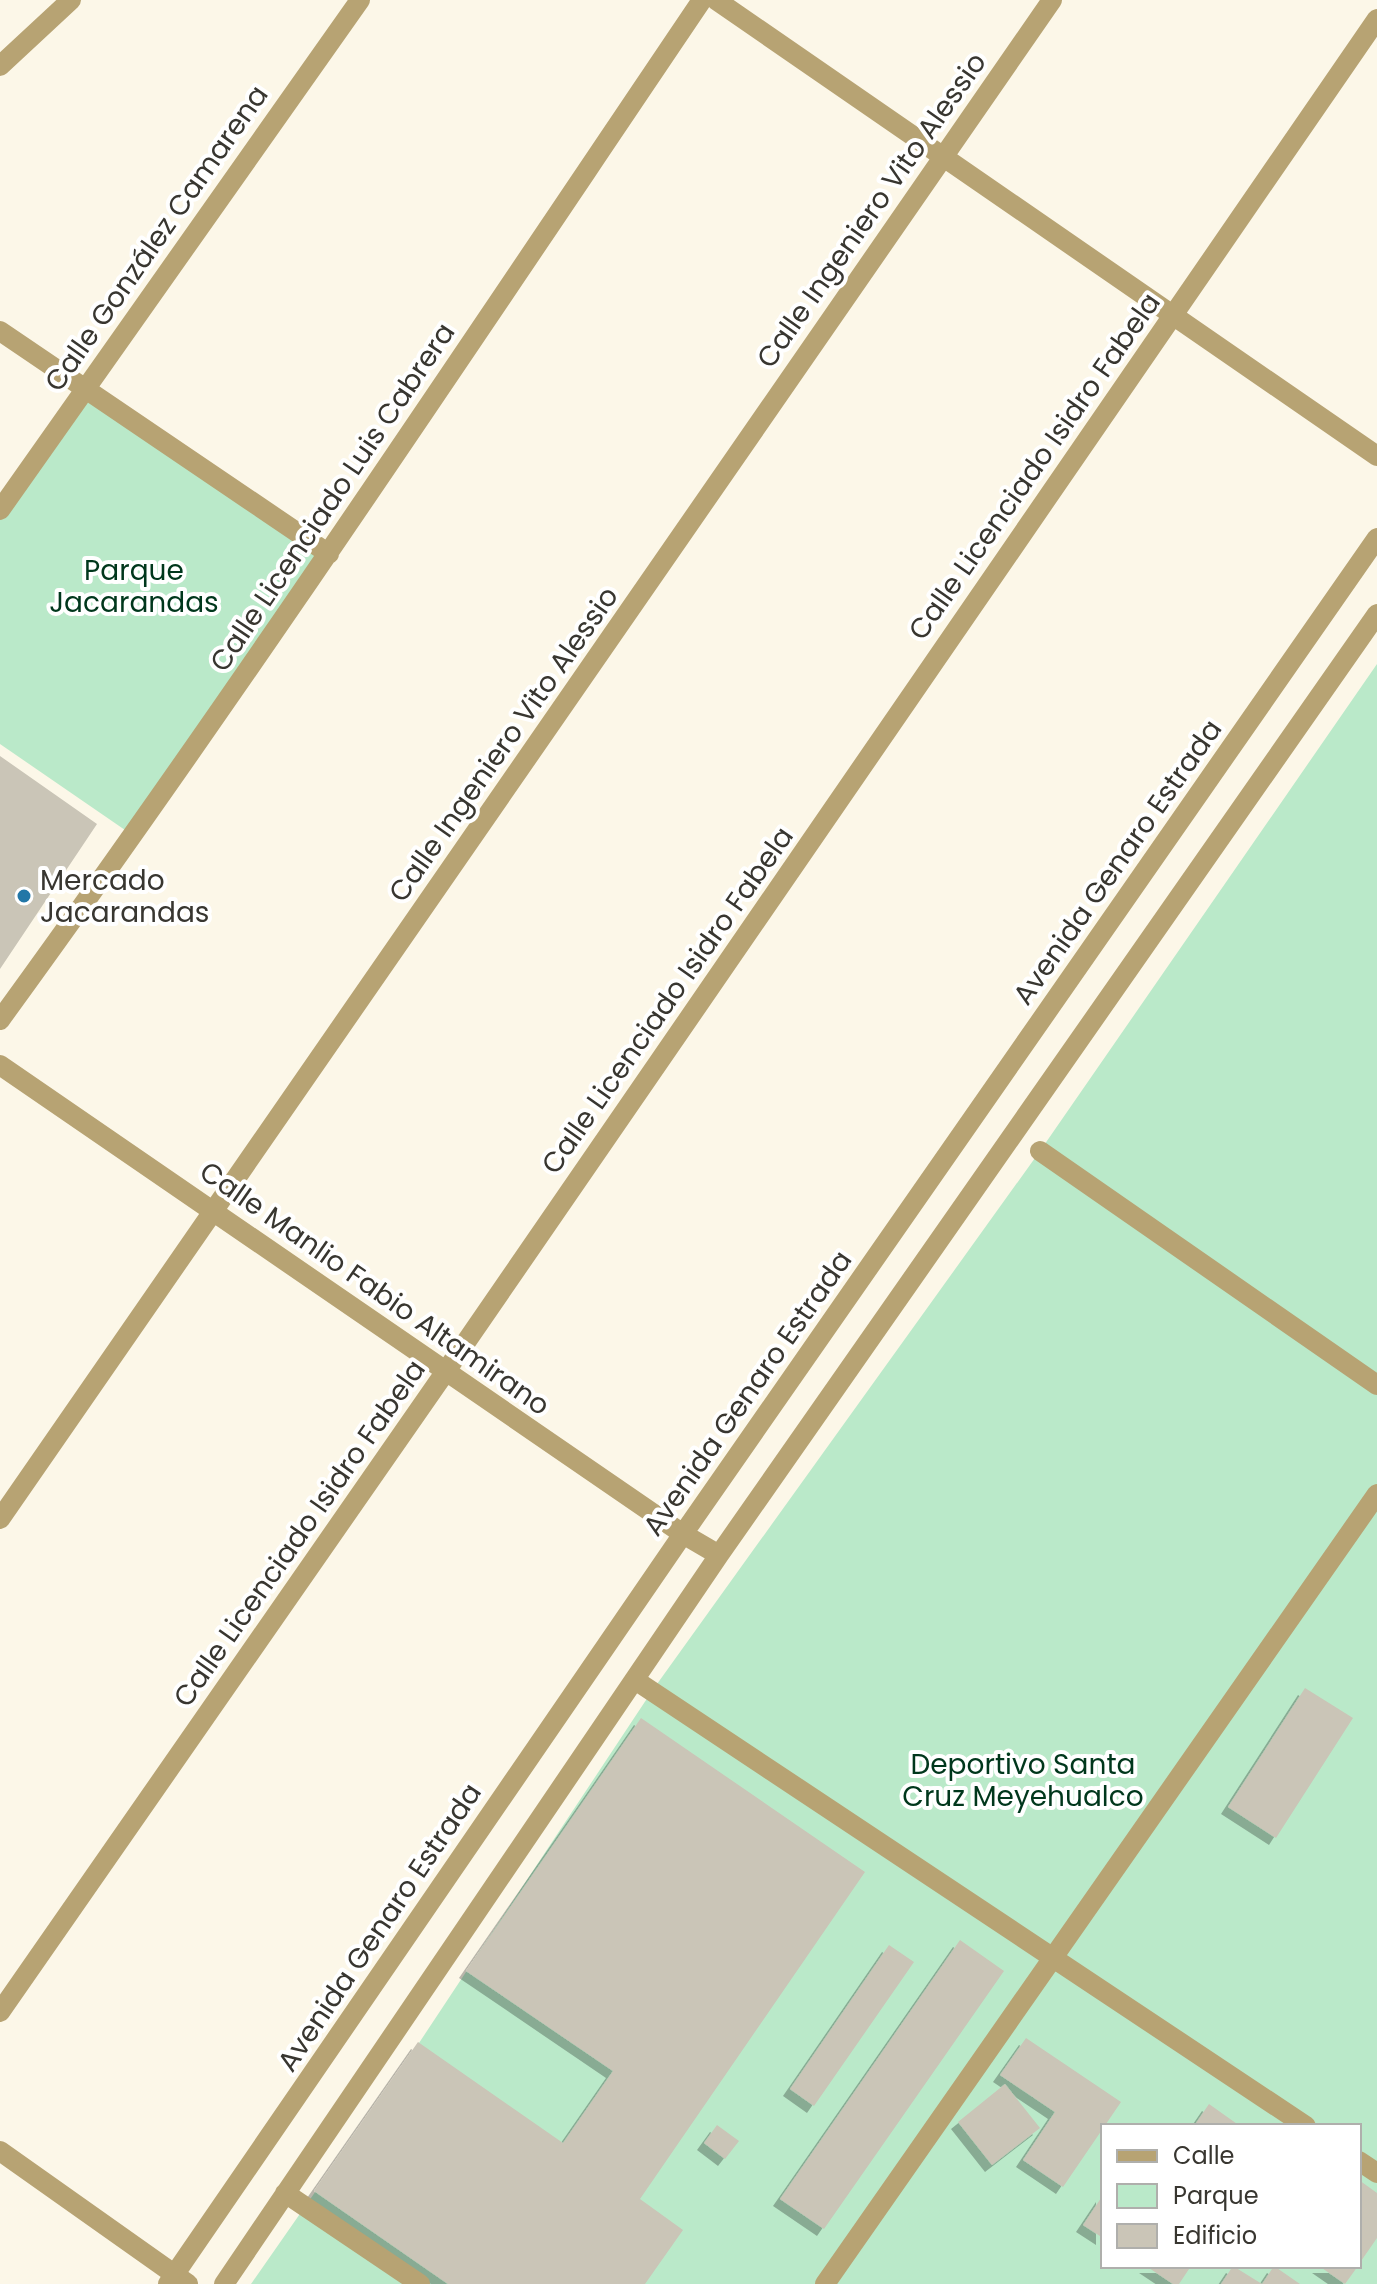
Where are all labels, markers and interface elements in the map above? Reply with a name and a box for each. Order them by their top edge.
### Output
street label: Calle Ingeniero Vito Alessio [747,45,995,376]
street label: Calle González Camarena [36,77,277,399]
street label: Calle Licenciado Isidro Fabela [899,285,1170,648]
street label: Calle Licenciado Luis Cabrera [201,315,464,679]
park label: Parque Jacarandas [49,551,219,622]
street label: Calle Ingeniero Vito Alessio [379,579,627,910]
street label: Avenida Genaro Estrada [1004,712,1231,1013]
street label: Calle Licenciado Isidro Fabela [532,819,803,1182]
place label: Mercado Jacarandas [40,861,209,932]
marker: Mercado Jacarandas [15,887,33,905]
street label: Calle Manlio Fabio Altamirano [192,1152,558,1425]
street label: Avenida Genaro Estrada [634,1243,861,1544]
street label: Calle Licenciado Isidro Fabela [164,1352,435,1715]
park label: Deportivo Santa Cruz Meyehualco [902,1745,1144,1816]
street label: Avenida Genaro Estrada [268,1775,491,2079]
legend [1101,2124,1361,2268]
text: Calle [1173,2139,1234,2172]
text: Parque [1173,2179,1259,2212]
text: Edificio [1173,2219,1257,2252]

